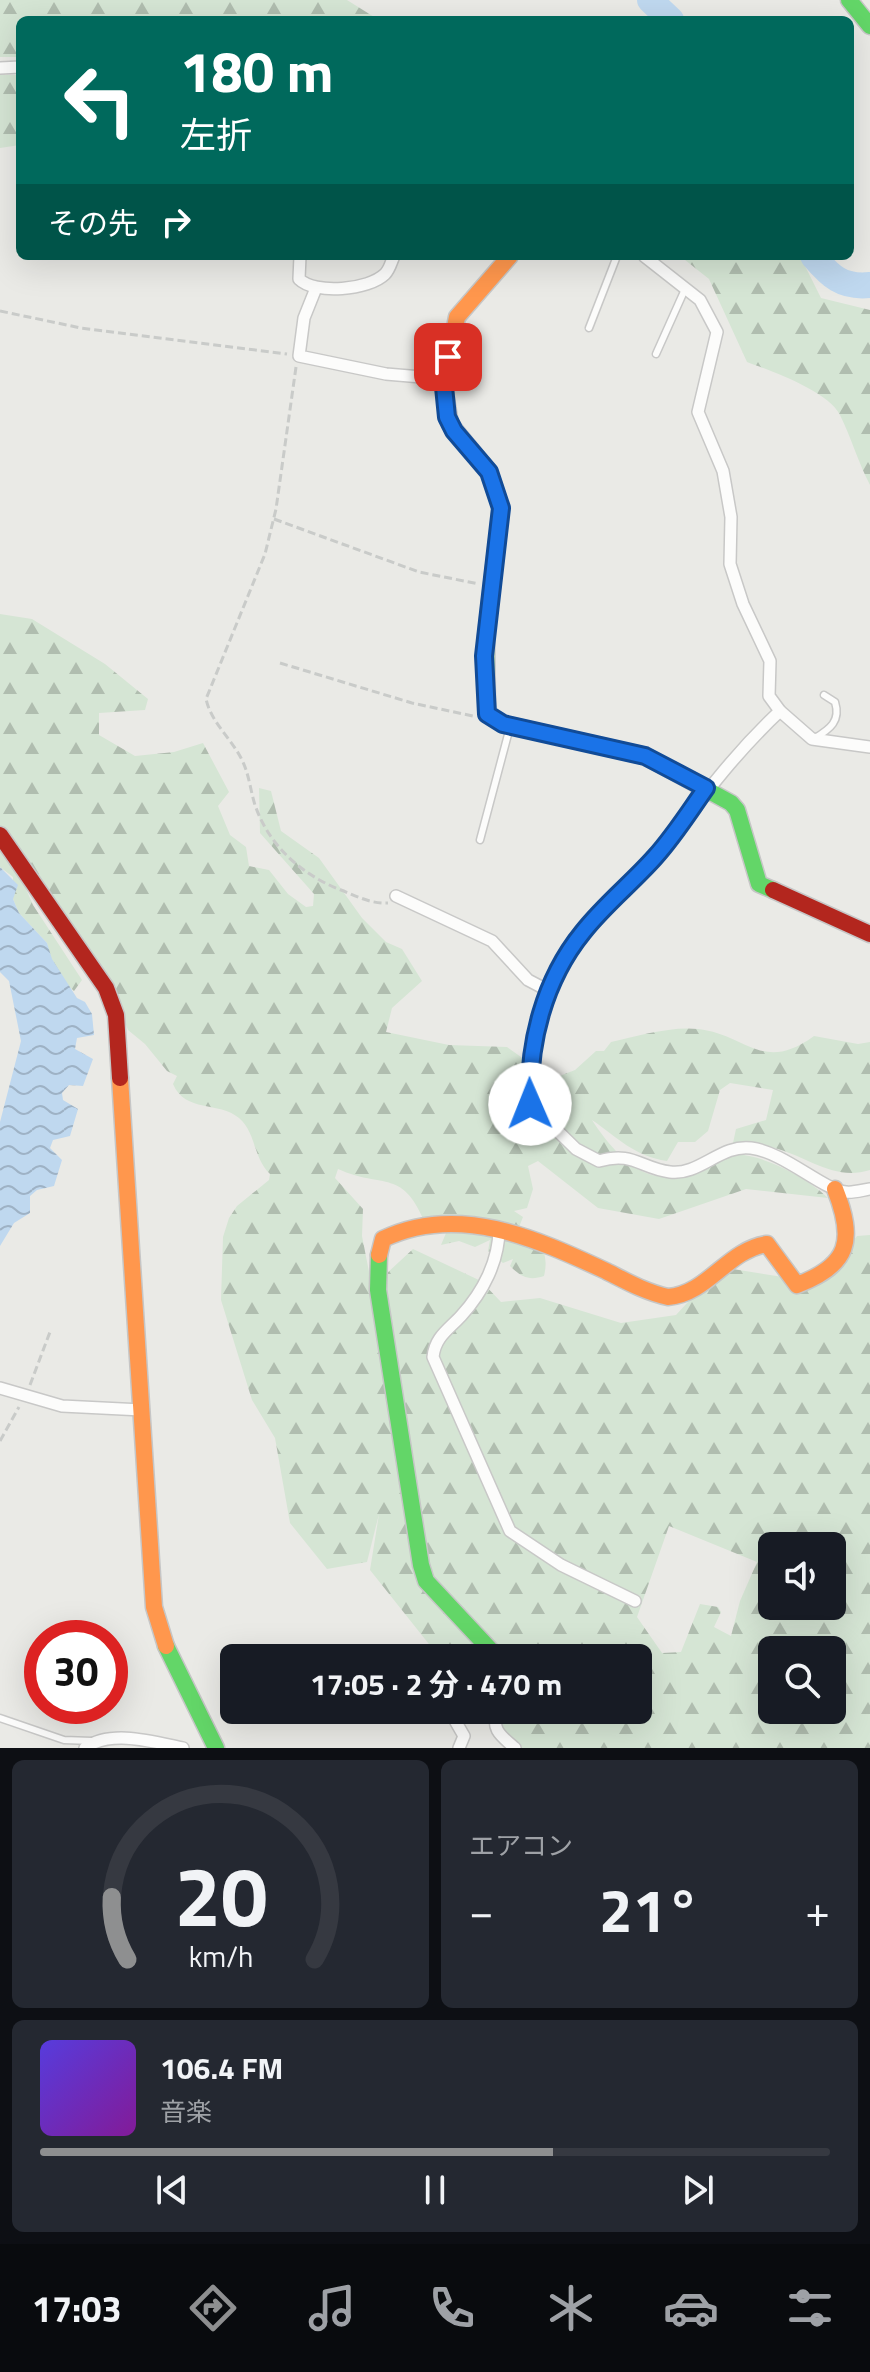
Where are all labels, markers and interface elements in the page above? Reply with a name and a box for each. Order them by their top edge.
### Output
text: 180 m [180,29,333,114]
icon: left [48,48,152,152]
text: 左折 [180,107,252,162]
text: その先 [48,200,138,246]
icon: right [154,200,198,244]
pin [414,323,482,391]
icon: arrive [426,335,470,379]
position arrow [488,1062,572,1146]
map controls [758,1532,846,1724]
button: sound [758,1532,846,1620]
speed limit sign: 30 [24,1620,128,1724]
button: search [758,1636,846,1724]
text: 17:05 · 2 分 · 470 m [310,1661,562,1707]
text: エアコン [469,1826,573,1865]
text: 20 [174,1832,267,1958]
text: 21° [599,1864,700,1955]
text: − [469,1877,494,1944]
text: + [805,1877,830,1944]
text: km/h [188,1935,253,1978]
text: 106.4 FM [160,2045,283,2091]
text: 音楽 [160,2092,212,2131]
icon: previous [150,2168,194,2212]
icon: pause [413,2168,457,2212]
icon: next [676,2168,720,2212]
icon: directions [185,2280,241,2336]
icon: music [304,2280,360,2336]
icon: phone [424,2280,480,2336]
icon: climate [543,2280,599,2336]
icon: car [663,2280,719,2336]
icon: filters [782,2280,838,2336]
text: 17:03 [32,2281,122,2336]

